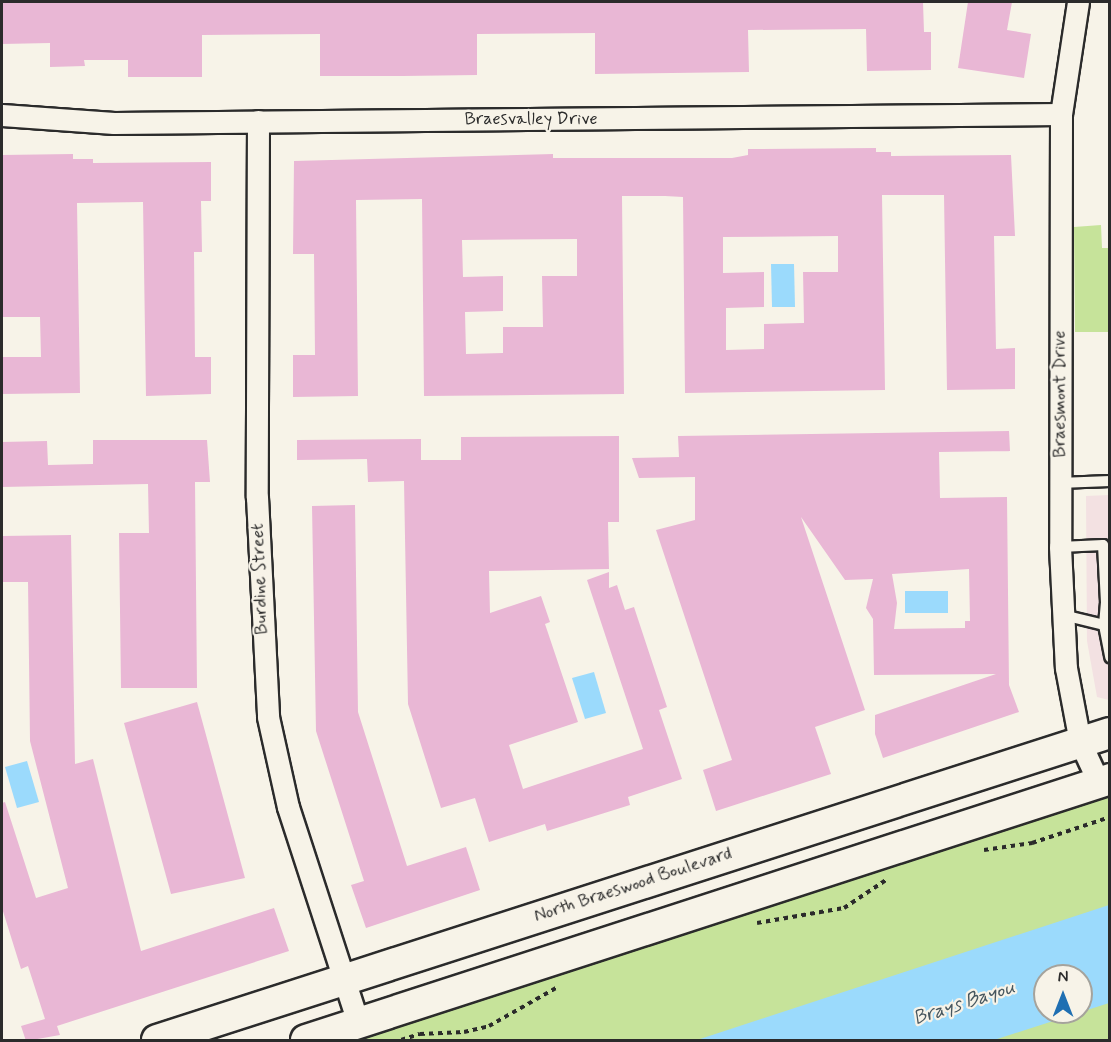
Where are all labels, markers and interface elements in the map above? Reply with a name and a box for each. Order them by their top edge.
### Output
street label: Braesvalley Drive [465,108,597,130]
street label: Braesmont Drive [1049,330,1071,458]
street label: Burdine Street [247,521,273,637]
street label: North Braeswood Boulevard [534,844,732,926]
north arrow [1033,964,1093,1024]
text: N [1058,967,1068,988]
water label: Brays Bayou [909,975,1019,1031]

